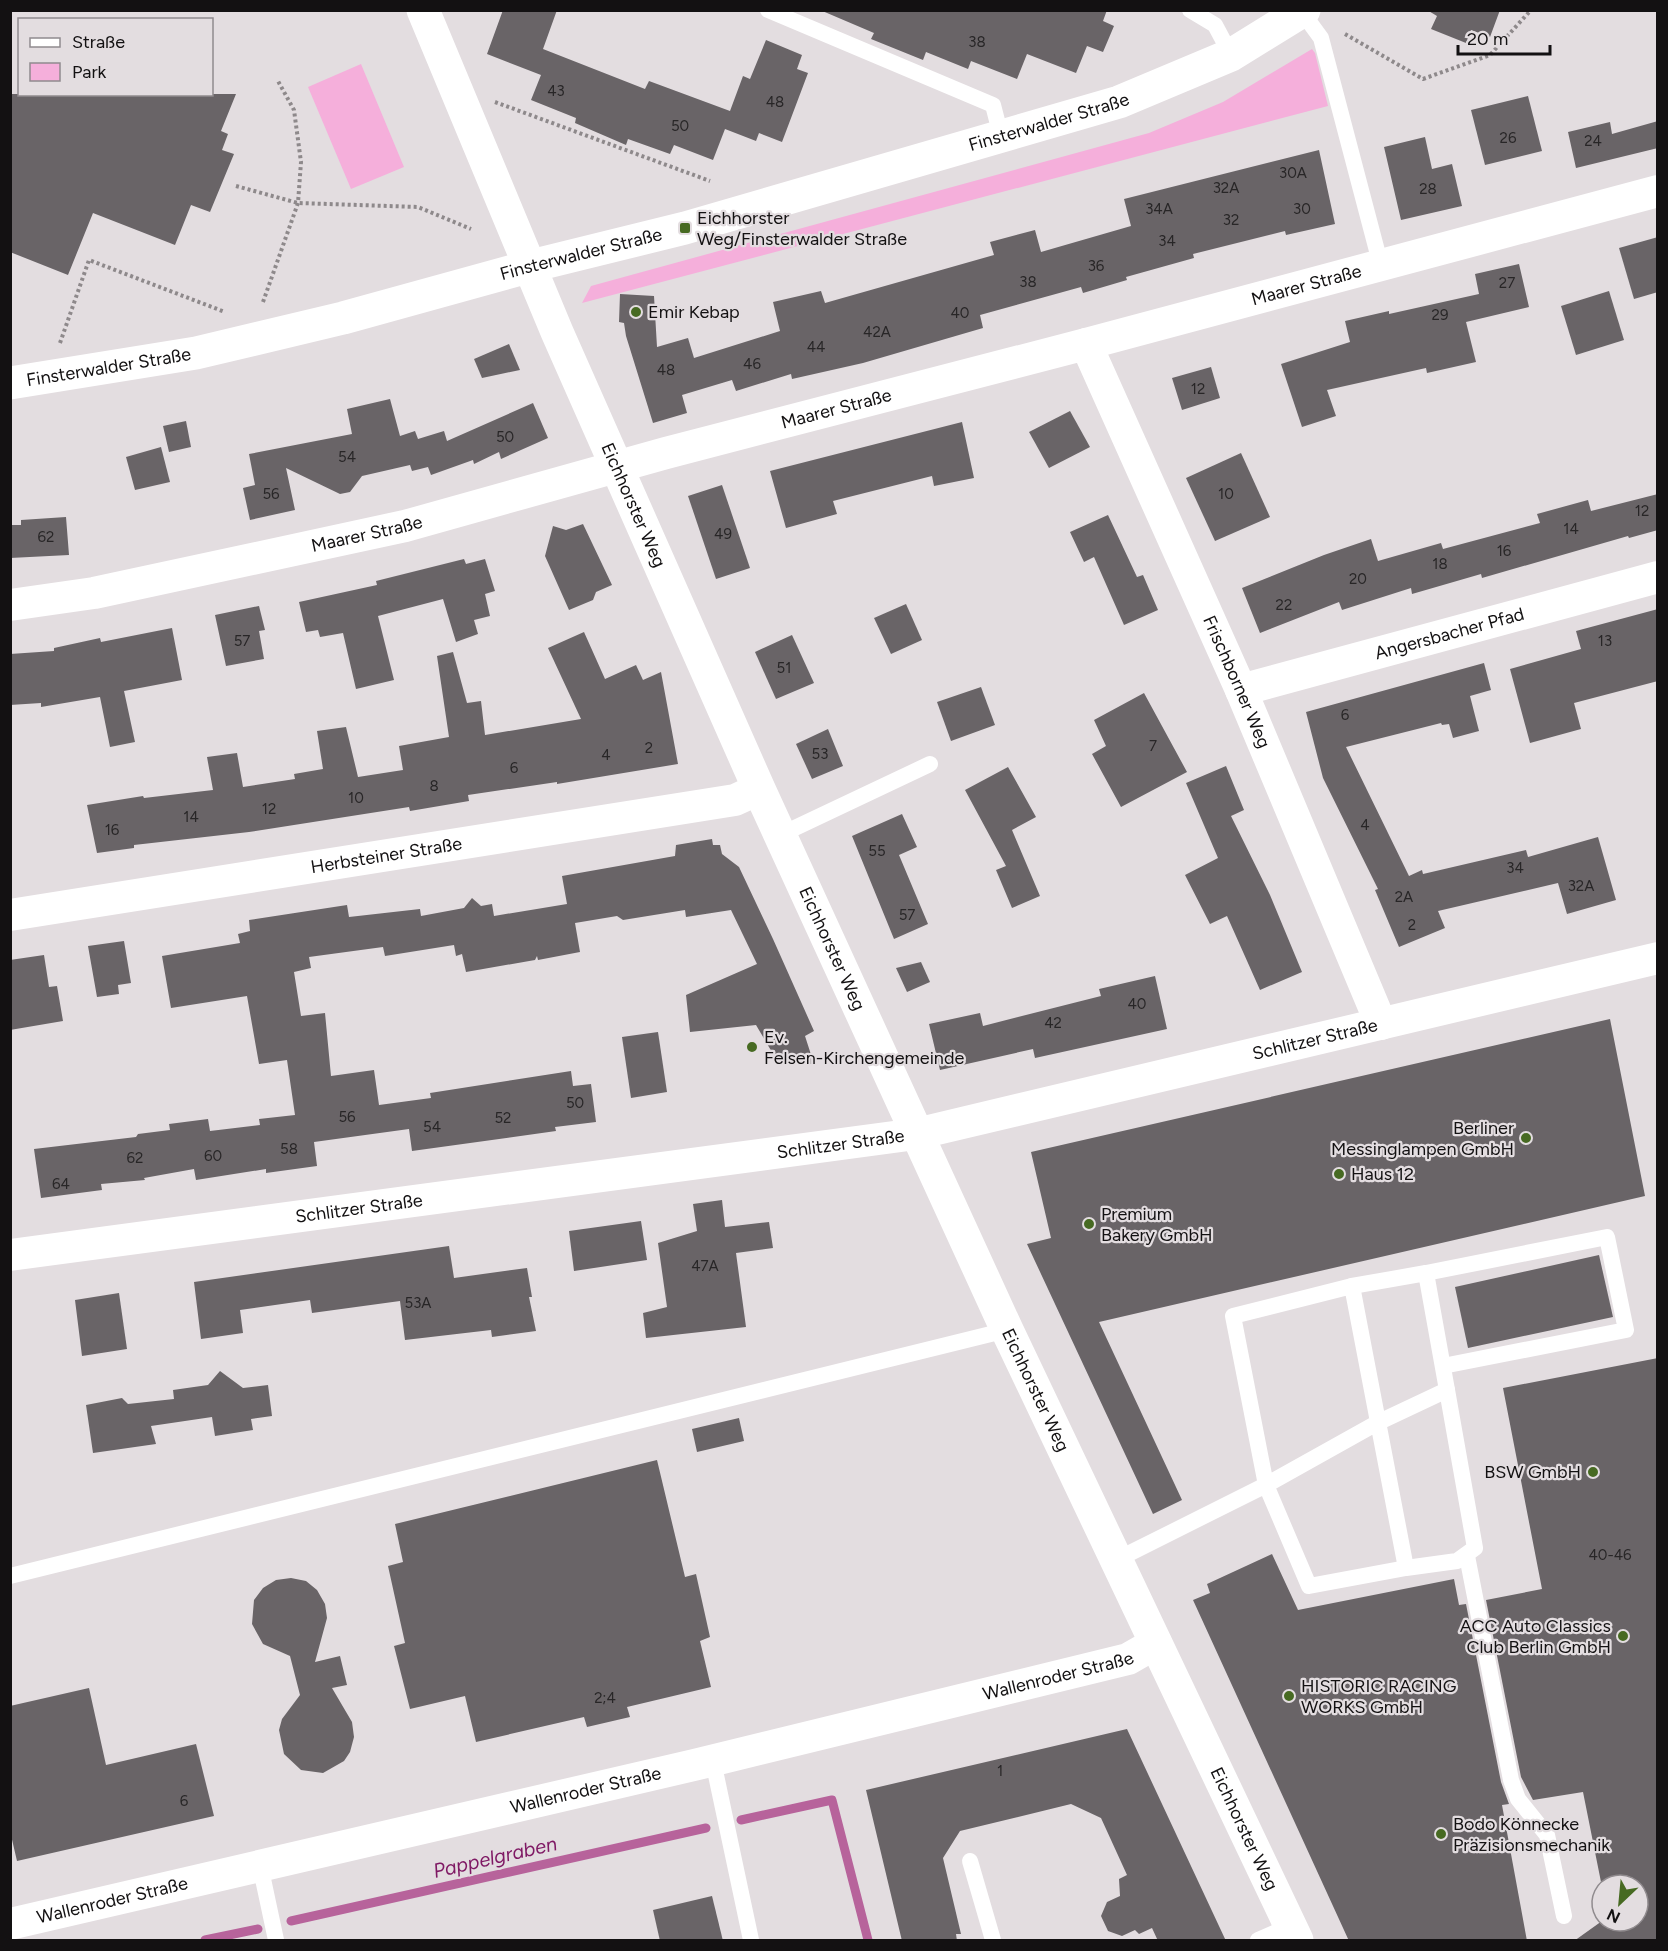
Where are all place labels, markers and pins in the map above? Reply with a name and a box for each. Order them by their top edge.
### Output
place label: Eichhorster Weg/Finsterwalder Straße [697,207,907,250]
marker: Eichhorster Weg/Finsterwalder Straße [678,221,692,235]
place label: Emir Kebap [648,301,740,323]
marker: Emir Kebap [629,305,643,319]
place label: Ev. Felsen-Kirchengemeinde [764,1026,964,1069]
marker: Ev. Felsen-Kirchengemeinde [745,1040,759,1054]
place label: Berliner Messinglampen GmbH [1331,1117,1514,1160]
marker: Berliner Messinglampen GmbH [1519,1131,1533,1145]
place label: Haus 12 [1351,1163,1414,1185]
marker: Haus 12 [1332,1167,1346,1181]
place label: Premium Bakery GmbH [1101,1203,1213,1246]
marker: Premium Bakery GmbH [1082,1217,1096,1231]
place label: BSW GmbH [1484,1461,1581,1483]
marker: BSW GmbH [1586,1465,1600,1479]
place label: ACC Auto Classics Club Berlin GmbH [1460,1615,1611,1658]
marker: ACC Auto Classics Club Berlin GmbH [1616,1629,1630,1643]
place label: HISTORIC RACING WORKS GmbH [1301,1675,1457,1718]
marker: HISTORIC RACING WORKS GmbH [1282,1689,1296,1703]
place label: Bodo Könnecke Präzisionsmechanik [1453,1813,1610,1856]
marker: Bodo Könnecke Präzisionsmechanik [1434,1827,1448,1841]

